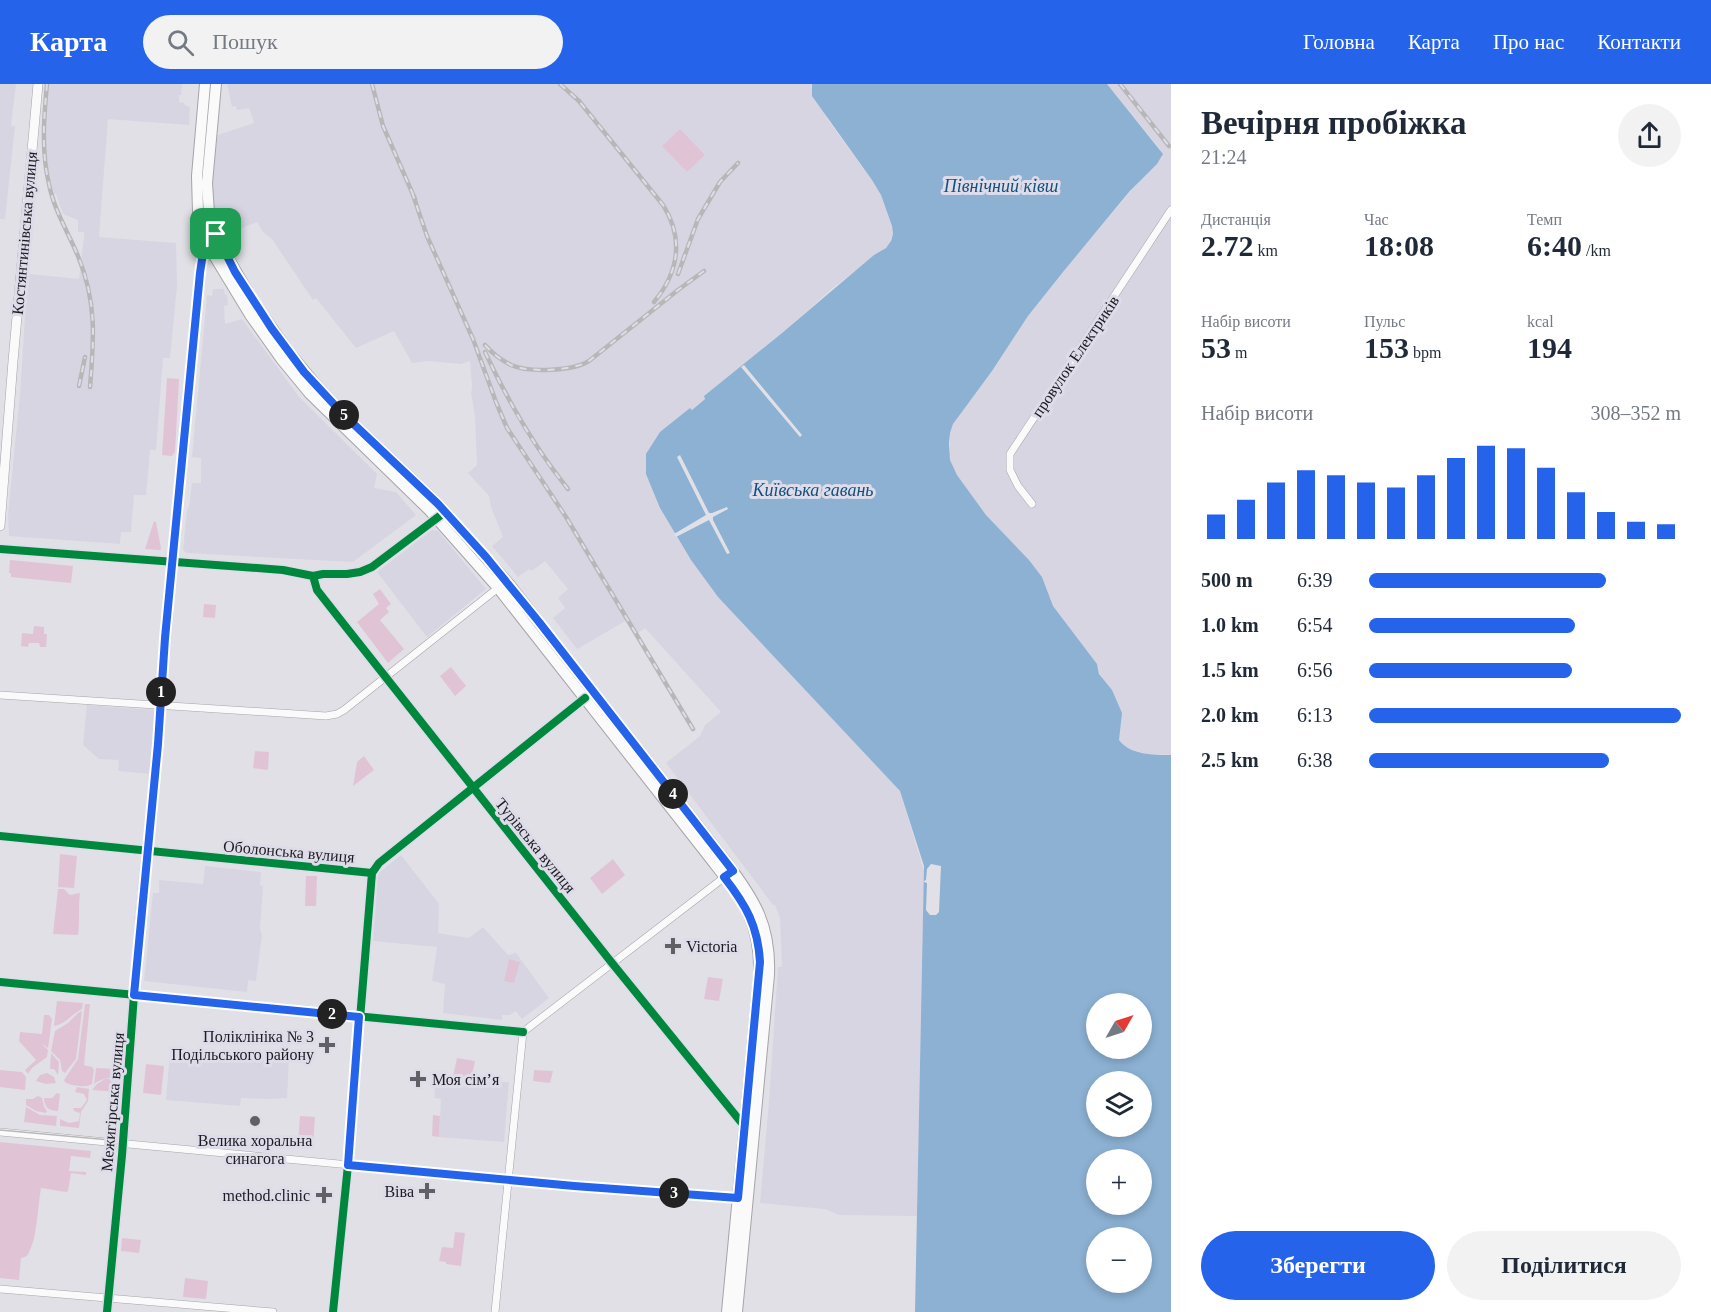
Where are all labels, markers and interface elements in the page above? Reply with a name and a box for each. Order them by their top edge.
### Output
search box [143,15,563,69]
text: Карта [30,26,107,57]
icon: search [164,26,197,59]
text: Пошук [212,29,278,54]
text: Головна [1303,30,1375,54]
text: Карта [1408,30,1460,54]
text: Про нас [1493,30,1564,54]
text: Контакти [1597,30,1681,54]
button: share [1618,104,1681,167]
text: Вечірня пробіжка [1201,105,1467,141]
text: 21:24 [1201,146,1247,168]
street label: Костянтинівська вулиця [9,150,41,316]
water label: Північний ківш [943,176,1058,196]
pin [190,208,241,259]
text: Дистанція [1201,211,1271,228]
text: Час [1364,211,1389,228]
text: Темп [1527,211,1562,228]
icon: arrive [199,217,232,250]
text: 2.72 [1201,229,1254,262]
text: 18:08 [1364,229,1434,262]
text: 6:40 [1527,229,1582,262]
text: km [1254,242,1278,259]
text: /km [1582,242,1611,259]
street label: провулок Електриків [1029,292,1123,421]
text: Набір висоти [1201,313,1291,330]
text: Пульс [1364,313,1405,330]
text: kcal [1527,313,1554,330]
text: 53 [1201,331,1231,364]
text: 153 [1364,331,1409,364]
text: 194 [1527,331,1572,364]
text: m [1231,344,1247,361]
text: bpm [1409,344,1441,361]
pin: 5 [329,400,359,430]
text: Набір висоти [1201,402,1313,424]
text: 308–352 m [1590,402,1681,424]
text: 5 [340,406,348,423]
water label: Київська гавань [751,480,874,500]
text: 500 m [1201,569,1253,591]
text: 6:39 [1297,569,1333,591]
text: 1.0 km [1201,614,1259,636]
text: 6:54 [1297,614,1333,636]
text: 1.5 km [1201,659,1259,681]
text: 6:56 [1297,659,1333,681]
pin: 1 [146,677,176,707]
text: 1 [157,683,165,700]
text: 2.0 km [1201,704,1259,726]
text: 6:13 [1297,704,1333,726]
text: 2.5 km [1201,749,1259,771]
text: 6:38 [1297,749,1333,771]
pin: 4 [658,779,688,809]
text: 4 [669,785,677,802]
street label: Турівська вулиця [492,795,579,897]
street label: Оболонська вулиця [222,837,356,867]
marker: Victoria [664,937,682,955]
place label: Victoria [686,938,737,955]
north arrow [1086,993,1152,1059]
map controls [1086,993,1152,1293]
pin: 2 [317,999,347,1029]
text: 2 [328,1005,336,1022]
place label: Поліклініка № 3 Подільського району [171,1028,314,1064]
street label: Межигірська вулиця [98,1031,128,1172]
marker: Поліклініка № 3 Подільського району [318,1036,336,1054]
marker: Моя сім’я [409,1070,427,1088]
place label: Моя сім’я [432,1071,500,1088]
button: layers [1086,1071,1152,1137]
marker: Велика хоральна синагога [248,1114,262,1128]
place label: Велика хоральна синагога [198,1132,312,1167]
button: + [1086,1149,1152,1215]
pin: 3 [659,1178,689,1208]
marker: Віва [418,1182,436,1200]
place label: Віва [384,1183,414,1200]
text: 3 [670,1184,678,1201]
marker: method.clinic [315,1186,333,1204]
place label: method.clinic [222,1187,310,1204]
button: − [1086,1227,1152,1293]
button: Зберегти [1201,1231,1435,1300]
button: Поділитися [1447,1231,1681,1300]

